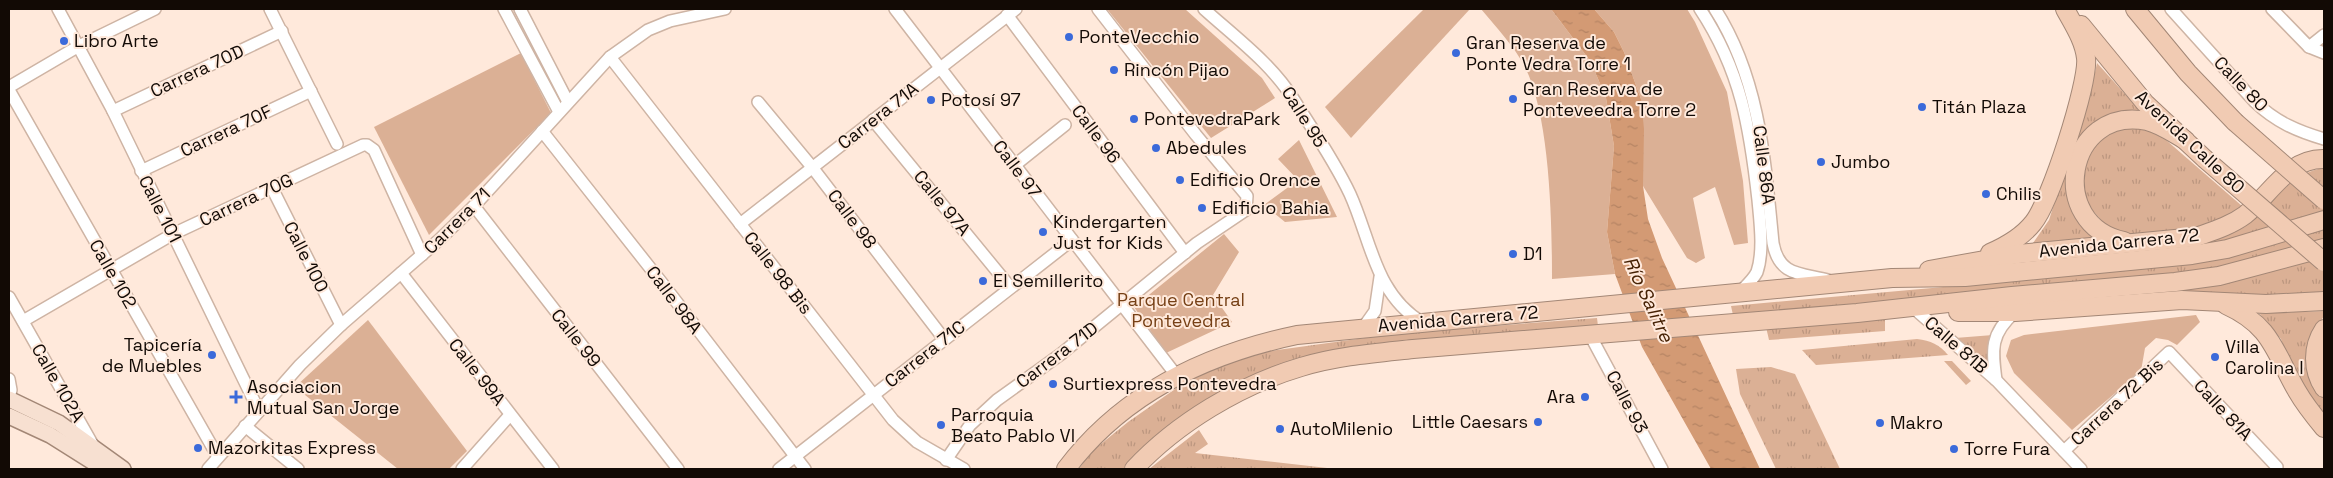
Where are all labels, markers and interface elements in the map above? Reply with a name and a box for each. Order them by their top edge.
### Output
place label: PonteVecchio [1079,25,1199,48]
place label: Libro Arte [74,29,159,52]
marker: PonteVecchio [1063,31,1075,43]
place label: Gran Reserva de Ponte Vedra Torre 1 [1466,31,1631,75]
marker: Libro Arte [58,35,70,47]
street label: Carrera 70D [146,39,247,102]
marker: Gran Reserva de Ponte Vedra Torre 1 [1450,47,1462,59]
street label: Calle 80 [2209,51,2274,116]
place label: Rincón Pijao [1124,58,1229,81]
marker: Rincón Pijao [1108,64,1120,76]
street label: Carrera 71A [833,77,923,154]
place label: Gran Reserva de Ponteveedra Torre 2 [1523,77,1696,121]
street label: Calle 95 [1277,82,1332,152]
street label: Avenida Calle 80 [2131,85,2250,198]
place label: Potosí 97 [941,88,1021,111]
marker: Gran Reserva de Ponteveedra Torre 2 [1507,93,1519,105]
marker: Potosí 97 [925,94,937,106]
place label: Titán Plaza [1932,95,2026,118]
street label: Carrera 70F [176,99,276,162]
street label: Calle 96 [1067,100,1126,168]
marker: Titán Plaza [1916,101,1928,113]
place label: PontevedraPark [1144,107,1281,130]
marker: PontevedraPark [1128,113,1140,125]
street label: Calle 86A [1748,124,1781,206]
street label: Calle 97 [988,135,1047,202]
place label: Abedules [1166,136,1247,159]
marker: Abedules [1150,142,1162,154]
place label: Jumbo [1831,150,1890,173]
marker: Jumbo [1815,156,1827,168]
street label: Calle 97A [909,165,976,240]
street label: Carrera 70G [195,168,296,231]
place label: Edificio Orence [1190,168,1321,191]
street label: Calle 101 [134,171,187,246]
marker: Edificio Orence [1174,174,1186,186]
place label: Chilis [1996,182,2041,205]
street label: Carrera 71 [419,183,495,259]
street label: Calle 98 [823,185,882,253]
marker: Chilis [1980,188,1992,200]
place label: Edificio Bahia [1212,196,1329,219]
marker: Edificio Bahia [1196,202,1208,214]
place label: Kindergarten Just for Kids [1053,210,1166,254]
street label: Calle 100 [279,217,334,296]
street label: Avenida Carrera 72 [2038,223,2200,262]
marker: Kindergarten Just for Kids [1037,226,1049,238]
street label: Calle 98 Bis [739,227,818,319]
street label: Calle 102 [84,235,142,312]
place label: D1 [1523,242,1542,265]
marker: D1 [1507,248,1519,260]
water label: Río Salitre [1618,252,1680,347]
street label: Calle 98A [641,261,708,338]
place label: El Semillerito [993,269,1104,292]
marker: El Semillerito [977,275,989,287]
park label: Parque Central Pontevedra [1117,288,1245,332]
street label: Avenida Carrera 72 [1377,300,1539,337]
street label: Calle 99 [546,304,606,372]
street label: Calle 81B [1920,311,1993,378]
street label: Carrera 71C [880,315,970,392]
street label: Carrera 71D [1011,316,1102,393]
place label: Tapicería de Muebles [102,333,202,377]
street label: Calle 99A [444,333,511,410]
place label: Villa Carolina I [2225,335,2304,379]
street label: Calle 102A [27,339,90,426]
marker: Tapicería de Muebles [206,349,218,361]
marker: Villa Carolina I [2209,351,2221,363]
street label: Carrera 72 Bis [2065,353,2168,450]
street label: Calle 93 [1601,366,1654,437]
place label: Surtiexpress Pontevedra [1063,372,1277,395]
street label: Calle 81A [2189,374,2258,445]
place label: Asociacion Mutual San Jorge [247,375,399,419]
marker: Surtiexpress Pontevedra [1047,378,1059,390]
place label: Ara [1547,385,1575,408]
marker: Asociacion Mutual San Jorge [229,390,243,404]
marker: Ara [1579,391,1591,403]
place label: Parroquia Beato Pablo VI [951,403,1075,447]
place label: Little Caesars [1412,410,1528,433]
place label: Makro [1890,411,1943,434]
marker: Little Caesars [1532,416,1544,428]
place label: AutoMilenio [1290,417,1393,440]
marker: Makro [1874,417,1886,429]
marker: Parroquia Beato Pablo VI [935,419,947,431]
marker: AutoMilenio [1274,423,1286,435]
place label: Mazorkitas Express [208,436,376,459]
place label: Torre Fura [1964,437,2050,460]
marker: Mazorkitas Express [192,442,204,454]
marker: Torre Fura [1948,443,1960,455]

